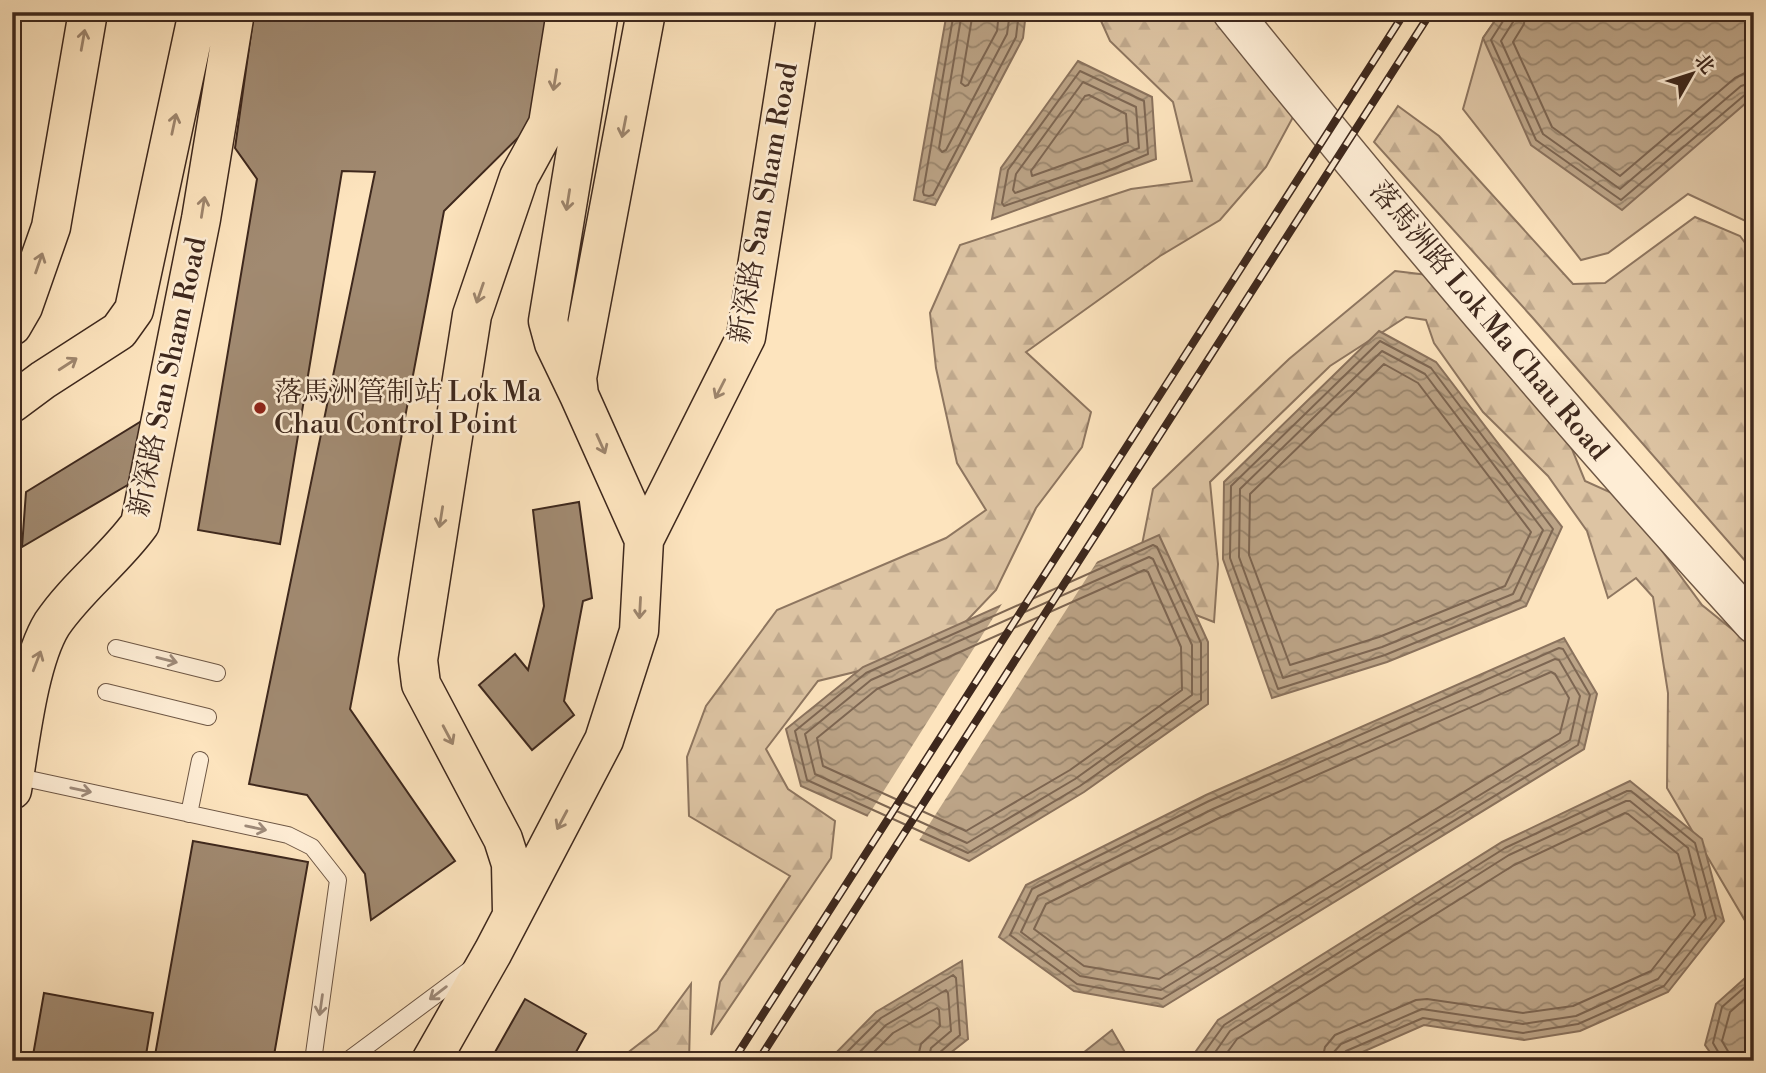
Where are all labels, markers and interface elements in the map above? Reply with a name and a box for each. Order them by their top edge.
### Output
one-way arrow [77,29,90,52]
north arrow [1658,38,1728,108]
text: 北 [1689,49,1720,79]
street label: 新深路 San Sham Road [722,60,806,346]
one-way arrow [548,68,561,91]
one-way arrow [168,113,182,136]
one-way arrow [617,116,631,138]
street label: 落馬洲路 Lok Ma Chau Road [1362,174,1616,468]
one-way arrow [561,188,574,211]
one-way arrow [197,196,210,219]
street label: 新深路 San Sham Road [121,234,215,520]
one-way arrow [33,253,46,274]
one-way arrow [473,281,485,303]
one-way arrow [58,357,77,371]
place label: 落馬洲管制站 Lok Ma Chau Control Point [274,375,542,442]
one-way arrow [713,378,727,399]
marker: 落馬洲管制站 Lok Ma Chau Control Point [252,400,268,416]
one-way arrow [595,433,608,454]
one-way arrow [434,505,447,527]
one-way arrow [634,596,647,619]
one-way arrow [32,651,45,673]
one-way arrow [155,654,177,667]
one-way arrow [442,725,456,745]
one-way arrow [69,784,92,798]
one-way arrow [554,809,568,829]
one-way arrow [244,822,267,836]
one-way arrow [430,985,448,1000]
one-way arrow [314,993,327,1015]

